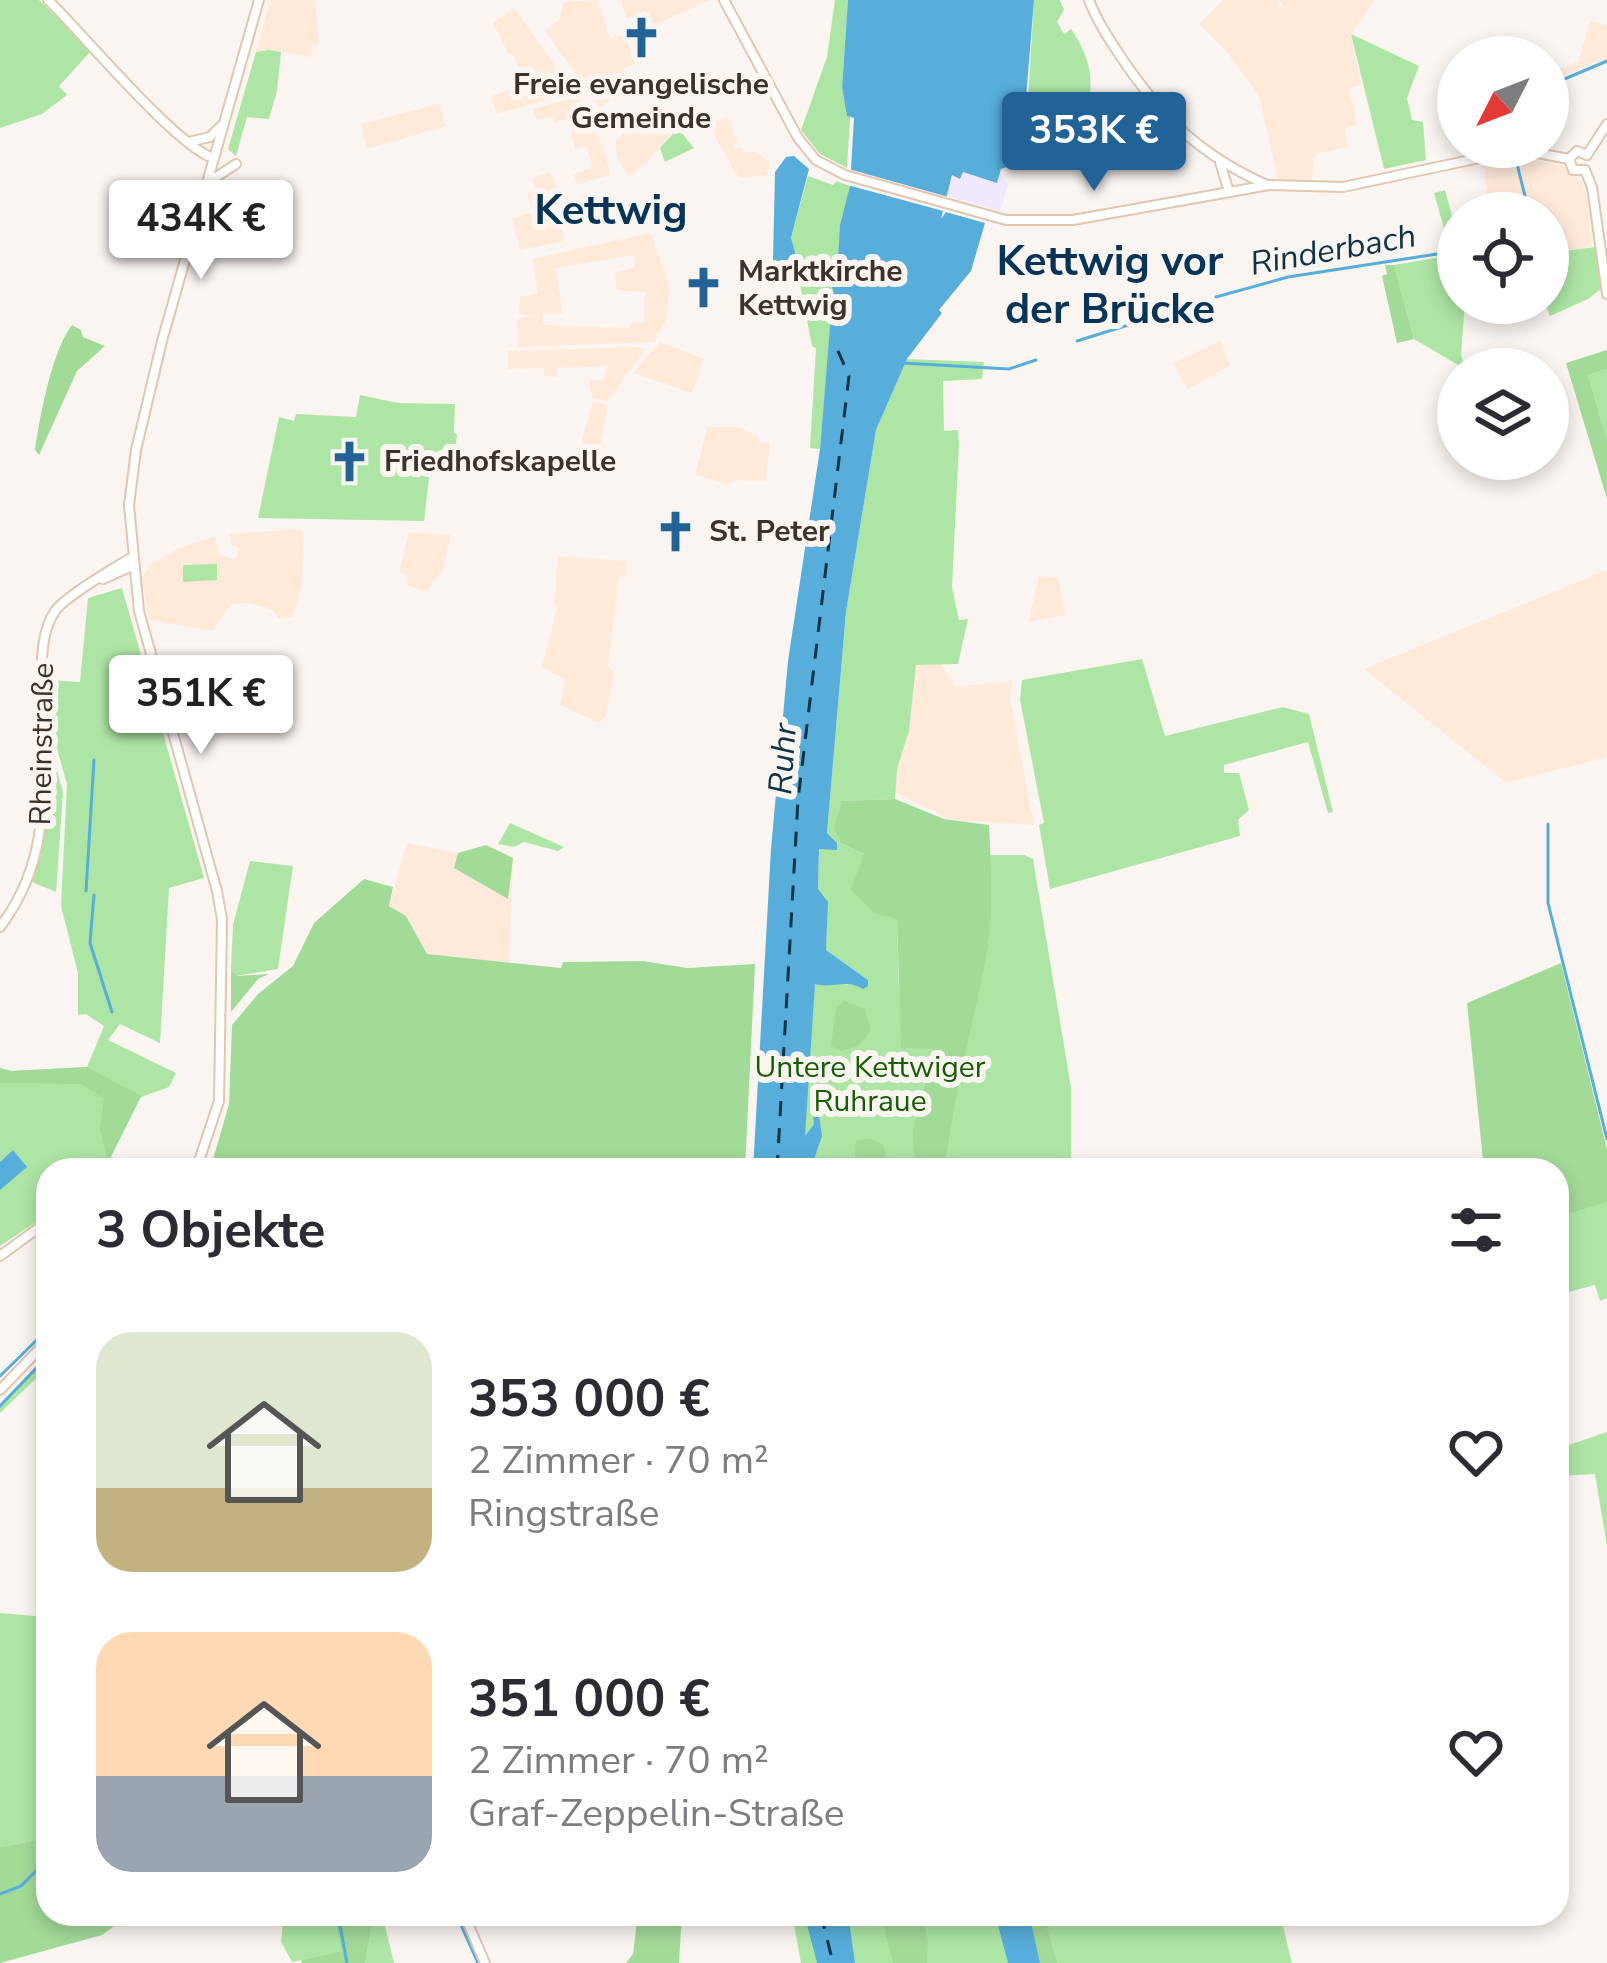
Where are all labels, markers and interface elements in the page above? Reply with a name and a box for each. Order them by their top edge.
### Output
church icon: Freie evangelische Gemeinde [618,15,664,61]
north arrow [1437,36,1569,168]
map controls [1437,36,1569,480]
place label: Freie evangelische Gemeinde [513,64,769,139]
pin: 353K € [996,92,1192,194]
text: 353K € [1029,104,1159,157]
pin: 434K € [103,180,299,282]
district label: Kettwig [534,182,688,239]
text: 434K € [136,192,266,245]
button: locate [1437,192,1569,324]
water label: Rinderbach [1246,213,1420,287]
district label: Kettwig vor der Brücke [996,233,1224,338]
place label: Marktkirche Kettwig [738,251,903,326]
church icon: Marktkirche Kettwig [681,265,727,311]
button: layers [1437,348,1569,480]
church icon: Friedhofskapelle [327,438,373,484]
place label: Friedhofskapelle [384,441,616,482]
church icon: St. Peter [652,508,698,554]
place label: St. Peter [709,511,830,552]
pin: 351K € [103,655,299,757]
street label: Rheinstraße [20,662,64,826]
text: 351K € [136,667,266,720]
water label: Ruhr [758,721,808,796]
park label: Untere Kettwiger Ruhraue [754,1047,986,1122]
text: 3 Objekte [96,1195,325,1265]
icon: filters [1443,1197,1509,1263]
text: 353 000 € [468,1364,710,1434]
icon: home [192,1380,336,1524]
icon: heart [1443,1419,1509,1485]
text: 2 Zimmer · 70 m² [468,1434,769,1487]
text: Ringstraße [468,1487,660,1540]
text: 351 000 € [468,1664,710,1734]
icon: home [192,1680,336,1824]
icon: heart [1443,1719,1509,1785]
text: 2 Zimmer · 70 m² [468,1734,769,1787]
text: Graf-Zeppelin-Straße [468,1787,845,1840]

